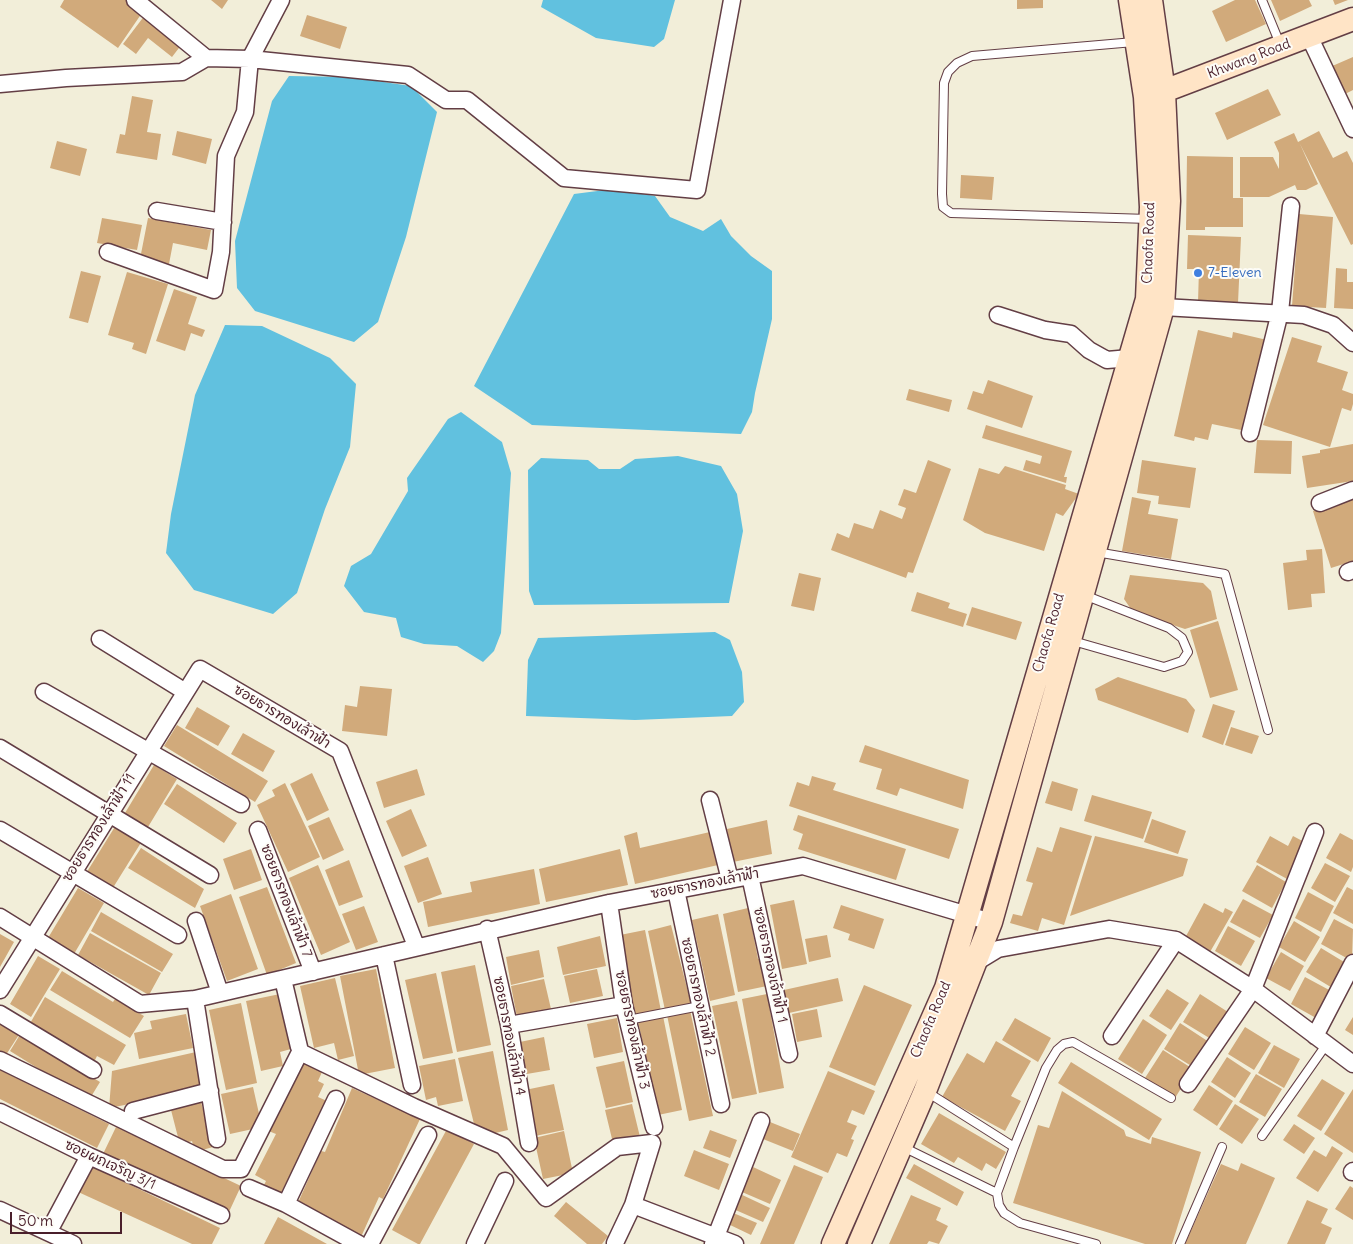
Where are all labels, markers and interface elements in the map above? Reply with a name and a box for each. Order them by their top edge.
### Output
street label: Khwang Road [1205,35,1293,83]
street label: Chaofa Road [1139,202,1159,284]
place label: 7-Eleven [1208,265,1262,281]
marker: 7-Eleven [1192,267,1204,279]
street label: Chaofa Road [1030,591,1068,675]
street label: ซอยธารทองเล้าฟ้า [231,682,333,752]
street label: ซอยธารทองเล้าฟ้า 11 [59,771,139,885]
street label: ซอยธารทองเล้าฟ้า 7 [257,842,315,960]
street label: ซอยธารทองเล้าฟ้า [649,865,761,903]
street label: ซอยธารทองเจ้าฟ้า 1 [750,906,790,1024]
street label: ซอยธารทองเล้าฟ้า 2 [677,936,719,1058]
street label: ซอยธารทองเล้าฟ้า 3 [611,969,653,1091]
street label: ซอยธารทองเล้าฟ้า 4 [489,975,529,1097]
street label: Chaofa Road [907,979,955,1061]
street label: ซอยผถเจริญ 3/1 [62,1137,158,1193]
scale bar [12,1202,125,1234]
text: 50 m [18,1211,53,1230]

